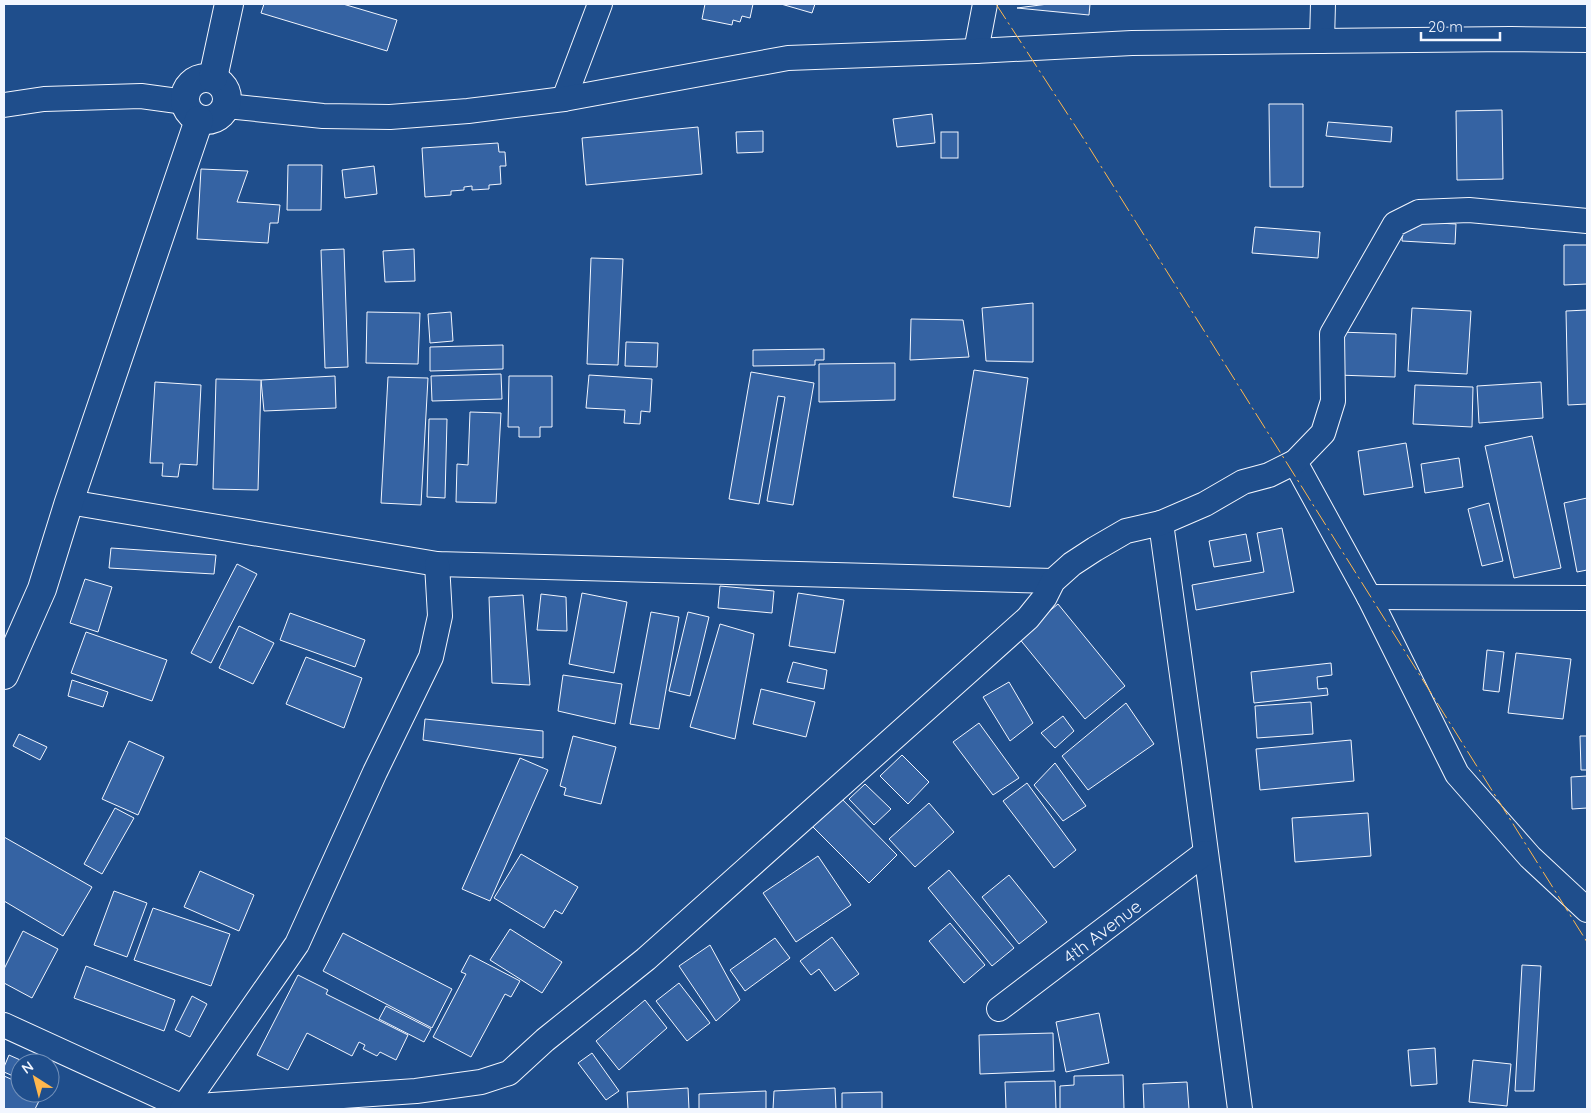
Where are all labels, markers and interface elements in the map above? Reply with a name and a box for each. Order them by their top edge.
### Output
scale bar [1421,10,1500,42]
text: 20 m [1428,17,1463,36]
street label: 4th Avenue [1058,894,1146,968]
north arrow [10,1053,60,1103]
text: N [18,1057,37,1078]

